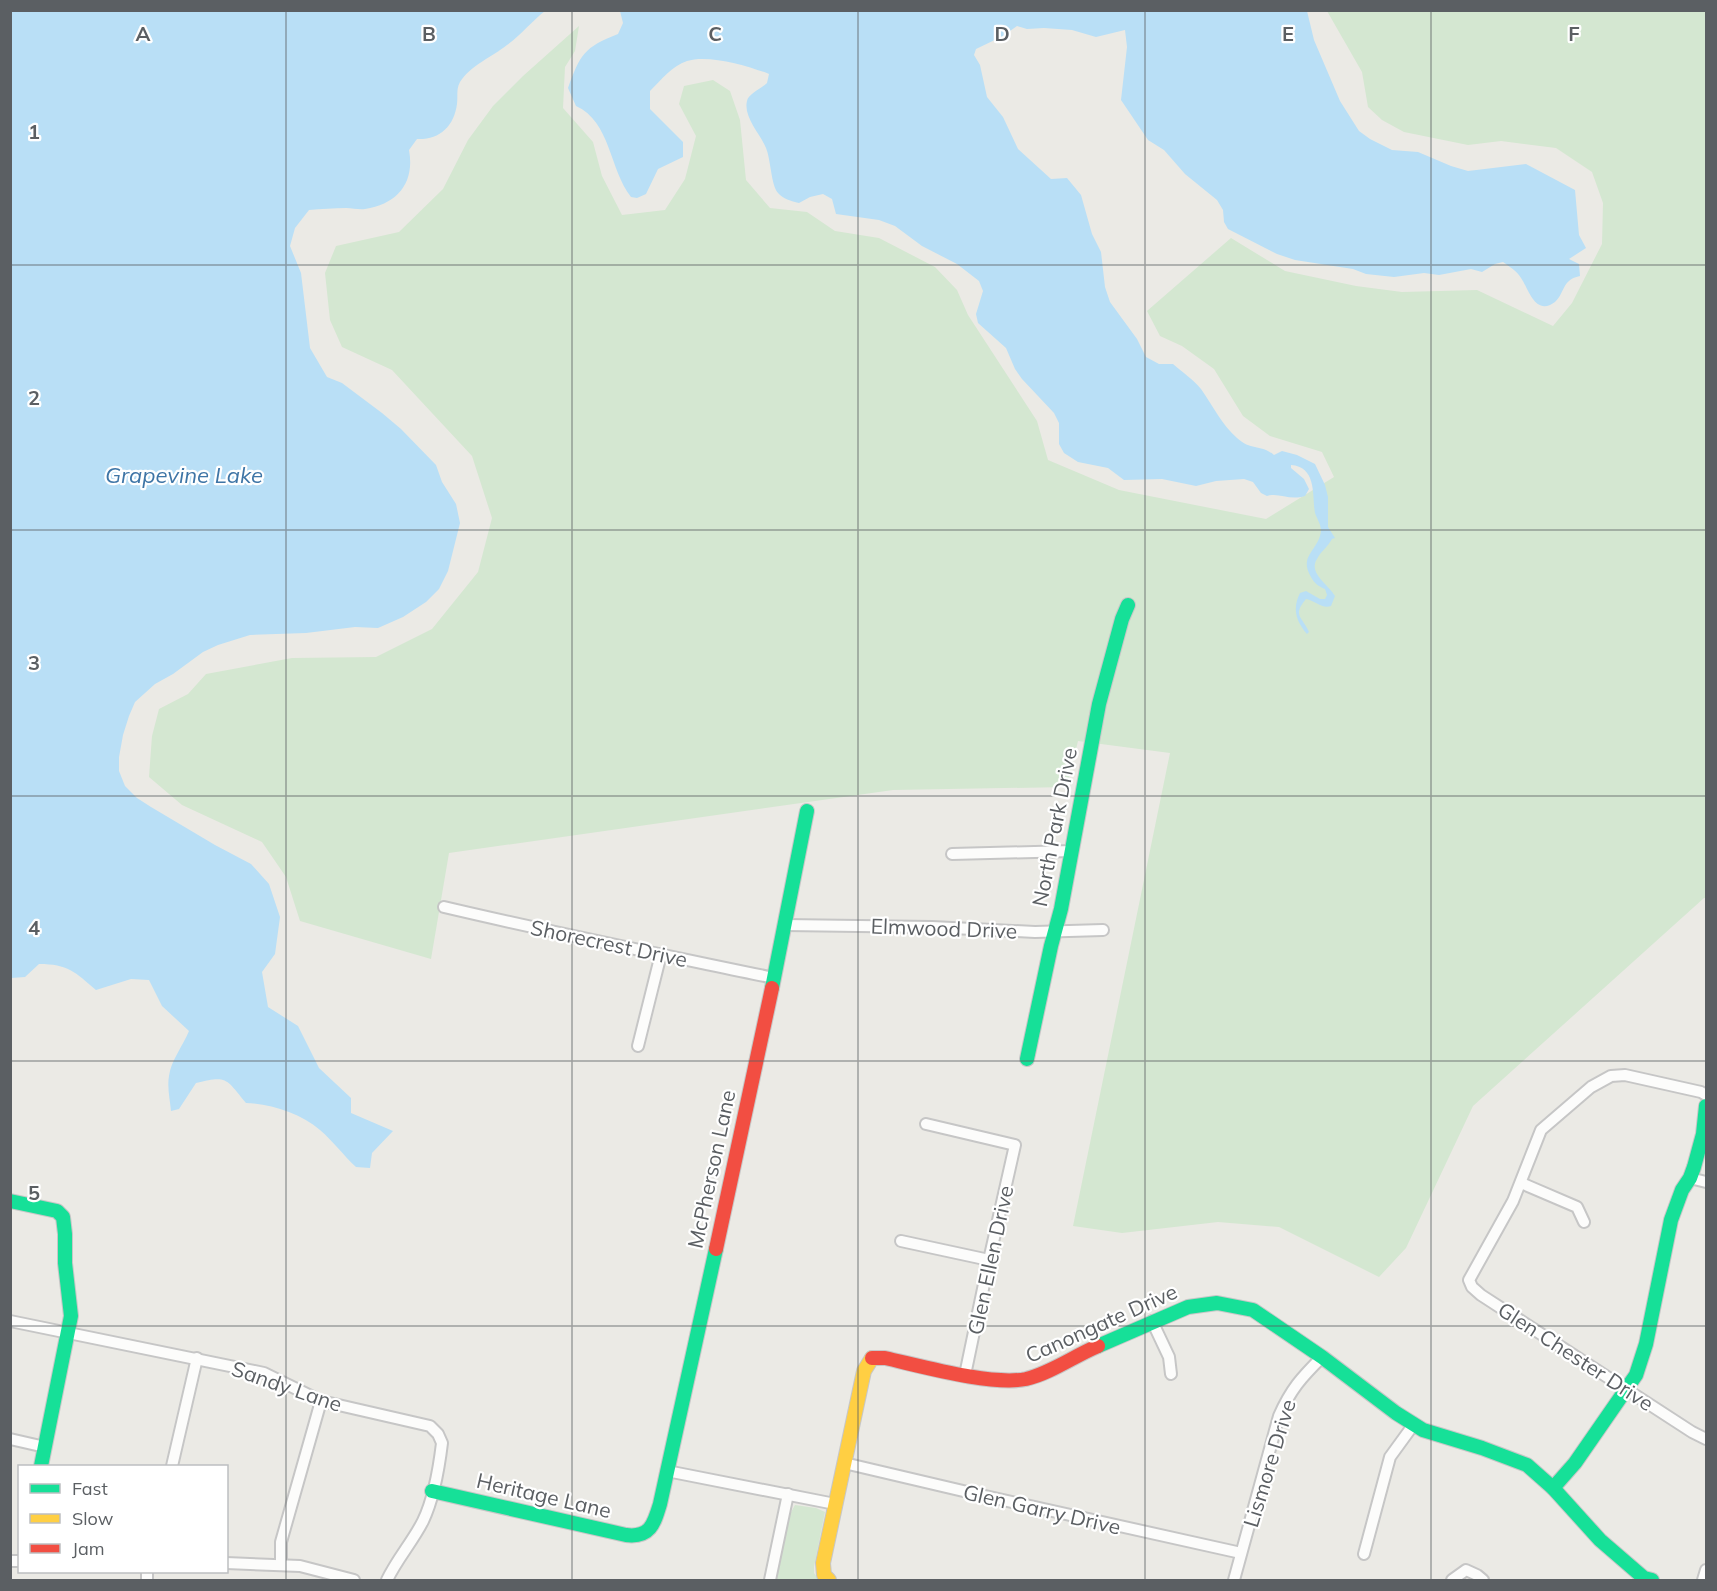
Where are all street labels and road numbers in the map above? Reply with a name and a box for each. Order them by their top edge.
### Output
street label: North Park Drive [1026,745,1082,909]
street label: Elmwood Drive [870,912,1018,944]
street label: Shorecrest Drive [528,914,690,972]
street label: McPherson Lane [682,1087,740,1251]
street label: Glen Ellen Drive [961,1183,1019,1337]
street label: Canongate Drive [1021,1278,1181,1368]
street label: Glen Chester Drive [1493,1296,1659,1416]
street label: Sandy Lane [228,1355,346,1417]
street label: Lismore Drive [1237,1396,1301,1530]
street label: Heritage Lane [474,1467,614,1523]
street label: Glen Garry Drive [961,1478,1123,1540]

